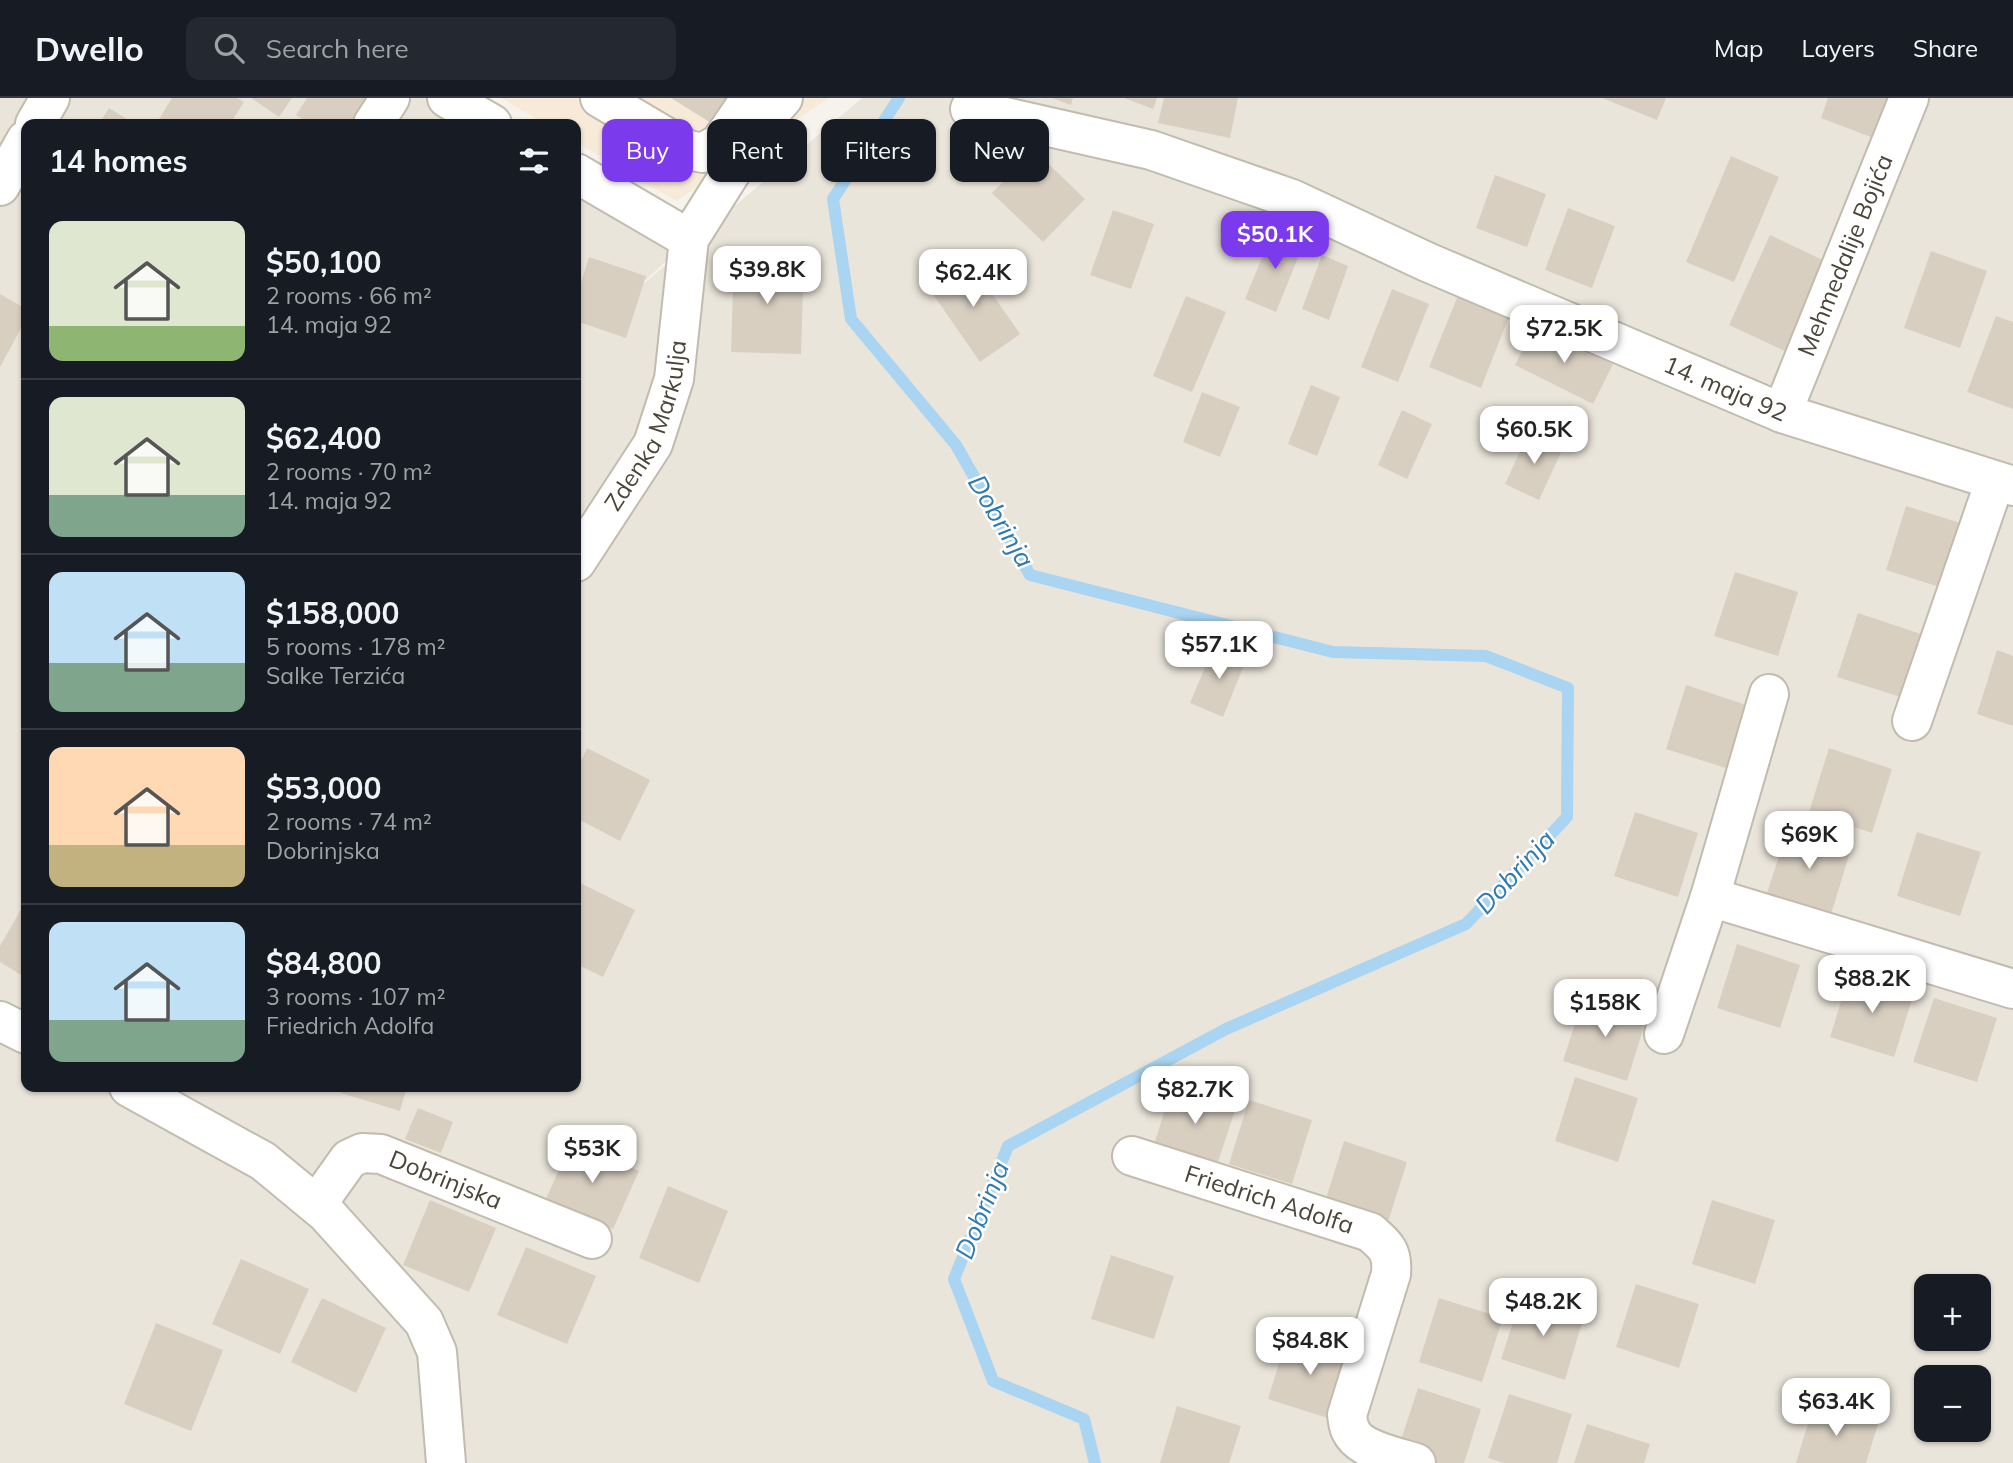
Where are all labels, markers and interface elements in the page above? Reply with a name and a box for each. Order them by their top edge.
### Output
search box [186,17,676,80]
text: Dwello [35,28,144,69]
icon: search [210,29,248,67]
text: Search here [266,32,409,65]
text: Map [1714,33,1763,63]
text: Layers [1801,33,1875,63]
text: Share [1913,33,1978,63]
chip: Buy [602,119,693,182]
chip: Rent [707,119,807,182]
chip: Filters [821,119,936,182]
chip: New [950,119,1049,182]
text: 14 homes [49,142,188,180]
icon: filters [515,142,553,180]
street label: Mehmedalije Bojića [1791,150,1899,360]
pin: $50.1K [1218,212,1332,271]
text: $50.1K [1237,219,1313,248]
text: $50,100 [266,243,381,281]
pin: $39.8K [710,246,824,306]
icon: home [105,249,189,333]
pin: $62.4K [916,250,1030,309]
text: $39.8K [729,254,805,283]
text: $62.4K [935,257,1011,286]
text: 2 rooms · 66 m² [266,281,432,310]
pin: $72.5K [1507,306,1621,365]
text: 14. maja 92 [266,310,392,339]
text: $72.5K [1526,313,1602,342]
street label: Zdenka Markulja [598,339,692,516]
street label: 14. maja 92 [1659,348,1792,427]
pin: $60.5K [1477,406,1591,466]
text: $60.5K [1496,414,1572,443]
text: $62,400 [266,419,381,457]
icon: home [105,425,189,509]
text: 2 rooms · 70 m² [266,457,432,486]
water label: Dobrinja [961,468,1042,573]
text: 14. maja 92 [266,486,392,515]
text: $158,000 [266,594,399,632]
icon: home [105,600,189,684]
pin: $57.1K [1162,622,1276,681]
text: $57.1K [1181,629,1257,658]
text: 5 rooms · 178 m² [266,632,446,661]
text: Salke Terzića [266,661,405,690]
text: $53,000 [266,769,381,807]
icon: home [105,775,189,859]
text: 2 rooms · 74 m² [266,807,432,836]
pin: $69K [1768,812,1850,871]
text: $69K [1781,819,1837,848]
water label: Dobrinja [1468,823,1562,920]
text: Dobrinjska [266,836,380,865]
text: $84,800 [266,944,381,982]
icon: home [105,950,189,1034]
pin: $88.2K [1815,956,1929,1015]
text: $88.2K [1834,963,1910,992]
pin: $158K [1556,979,1654,1039]
text: 3 rooms · 107 m² [266,982,446,1011]
text: $158K [1570,987,1640,1016]
text: Friedrich Adolfa [266,1011,434,1040]
pin: $82.7K [1138,1066,1252,1126]
text: $82.7K [1157,1074,1233,1103]
pin: $53K [551,1126,633,1185]
text: $53K [564,1133,620,1162]
street label: Dobrinjska [385,1143,507,1215]
water label: Dobrinja [947,1156,1016,1264]
street label: Friedrich Adolfa [1181,1158,1358,1240]
map controls [1914,1274,1991,1442]
button: + [1914,1274,1991,1351]
pin: $48.2K [1486,1278,1600,1338]
text: $48.2K [1505,1286,1581,1315]
pin: $84.8K [1253,1318,1367,1377]
text: $84.8K [1272,1325,1348,1354]
button: − [1914,1365,1991,1442]
pin: $63.4K [1779,1378,1893,1438]
text: $63.4K [1798,1386,1874,1415]

